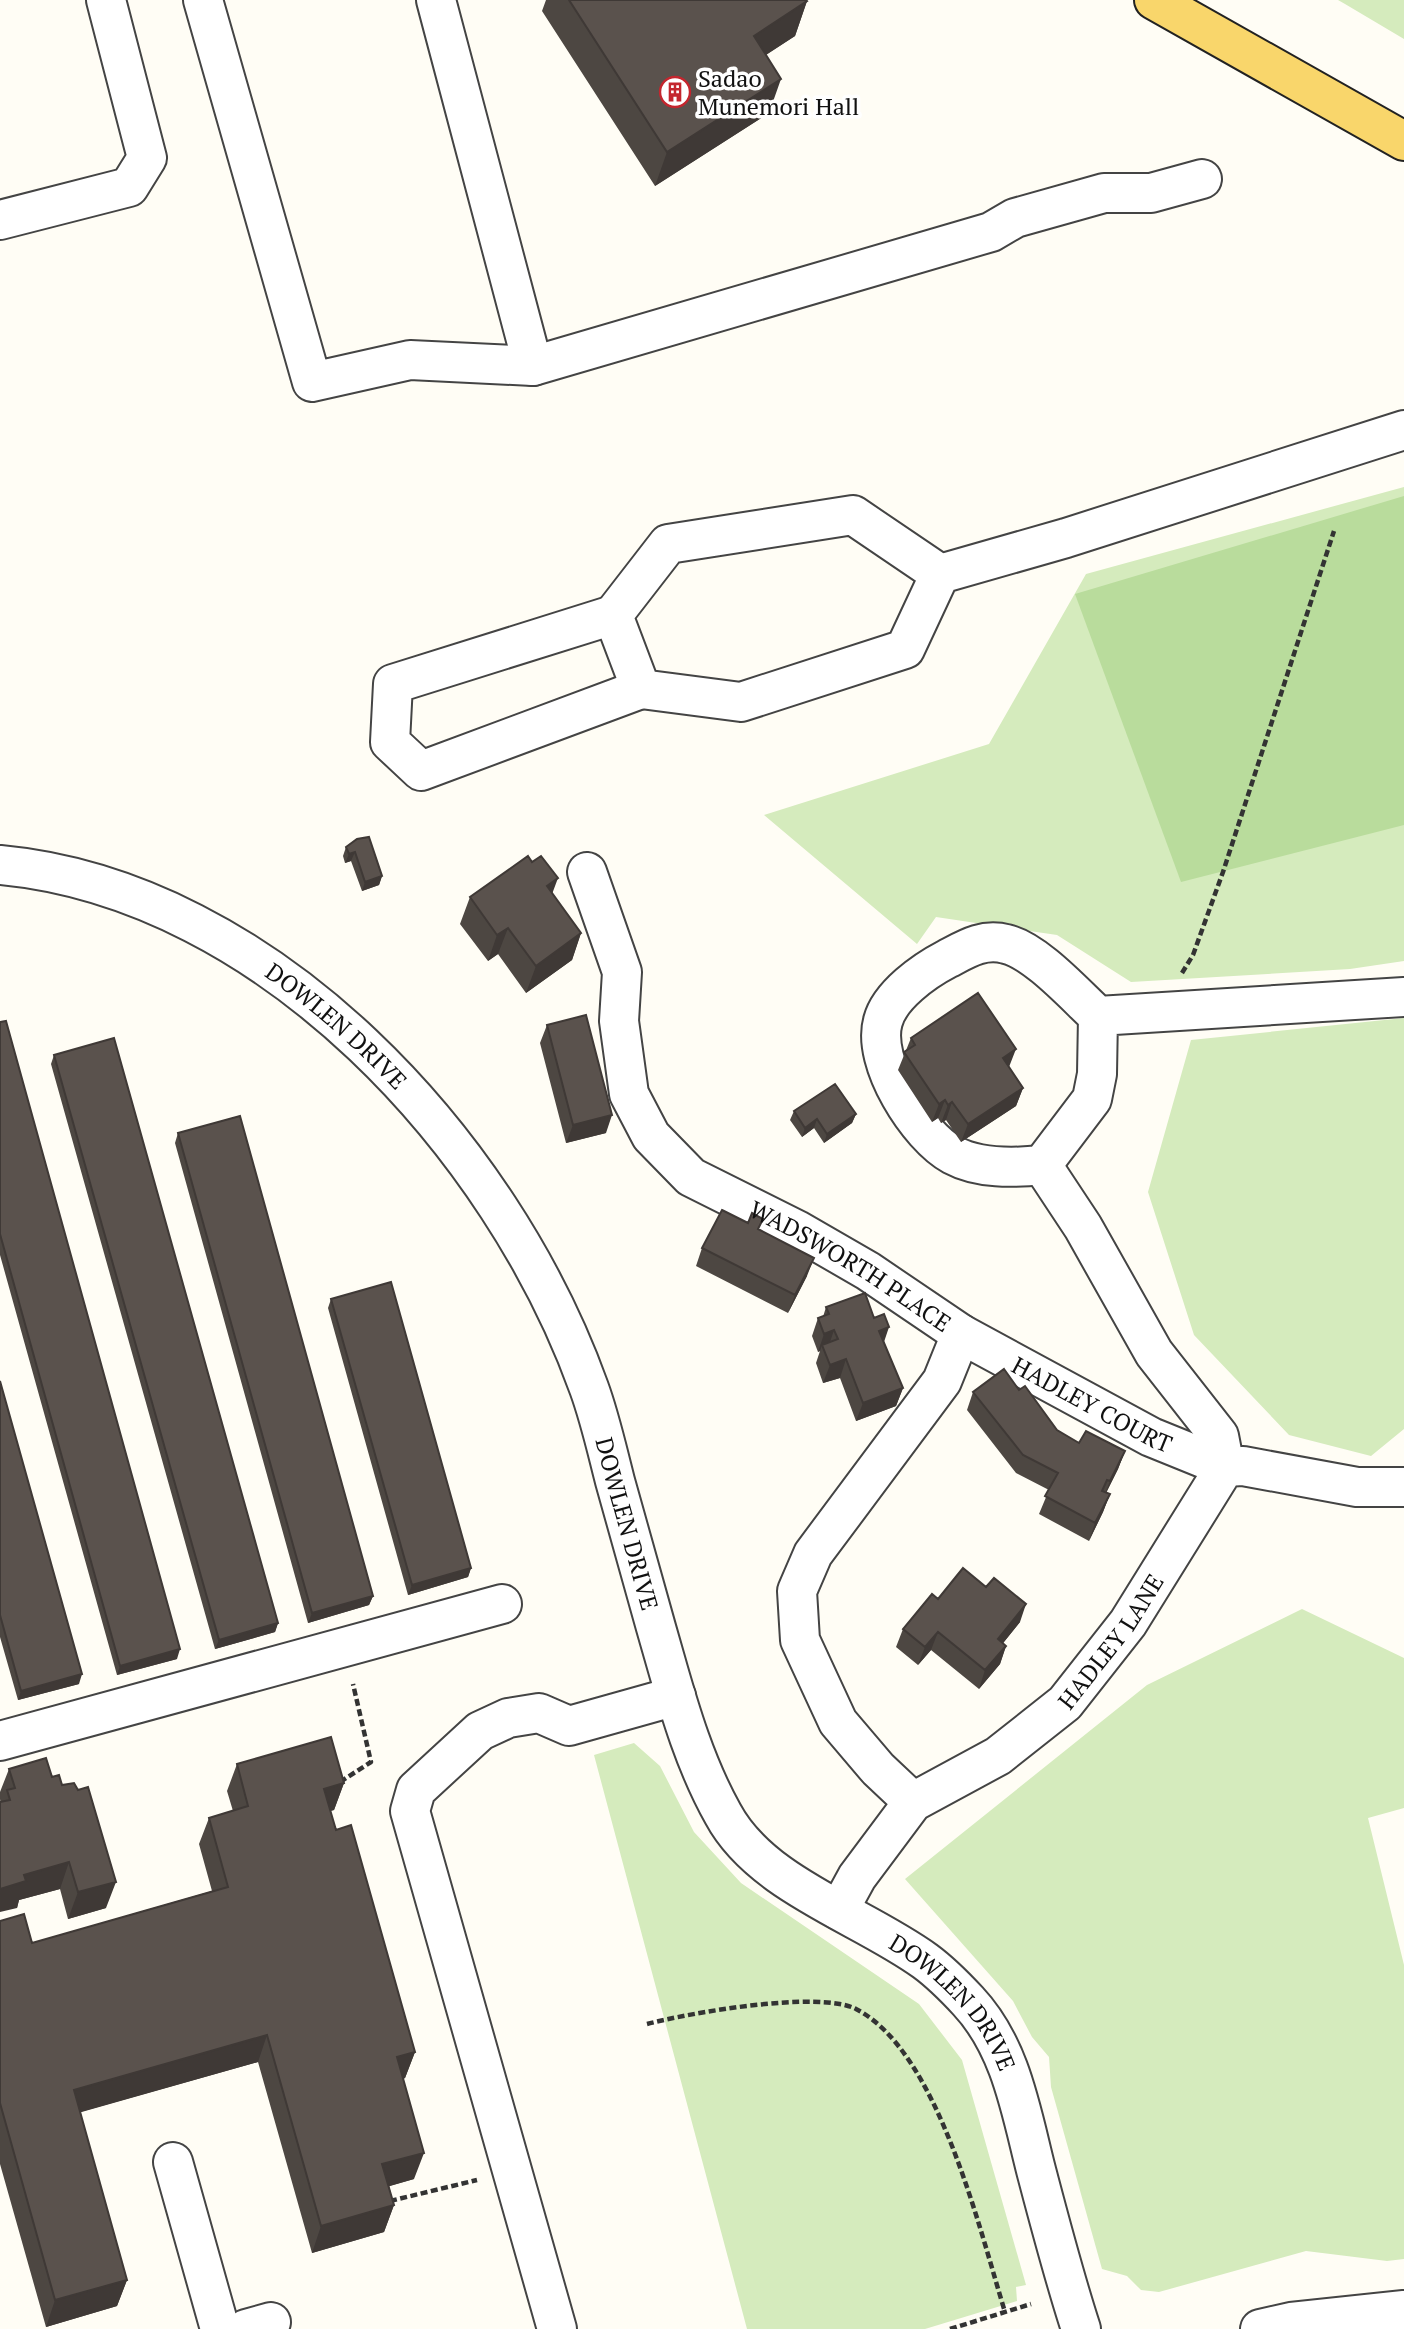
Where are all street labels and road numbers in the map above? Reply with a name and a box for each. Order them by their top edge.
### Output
street label: DOWLEN DRIVE [259,955,414,1096]
street label: WADSWORTH PLACE [744,1193,957,1339]
street label: HADLEY COURT [1007,1349,1177,1460]
street label: DOWLEN DRIVE [589,1434,666,1614]
street label: HADLEY LANE [1050,1568,1171,1716]
street label: DOWLEN DRIVE [884,1926,1023,2075]

